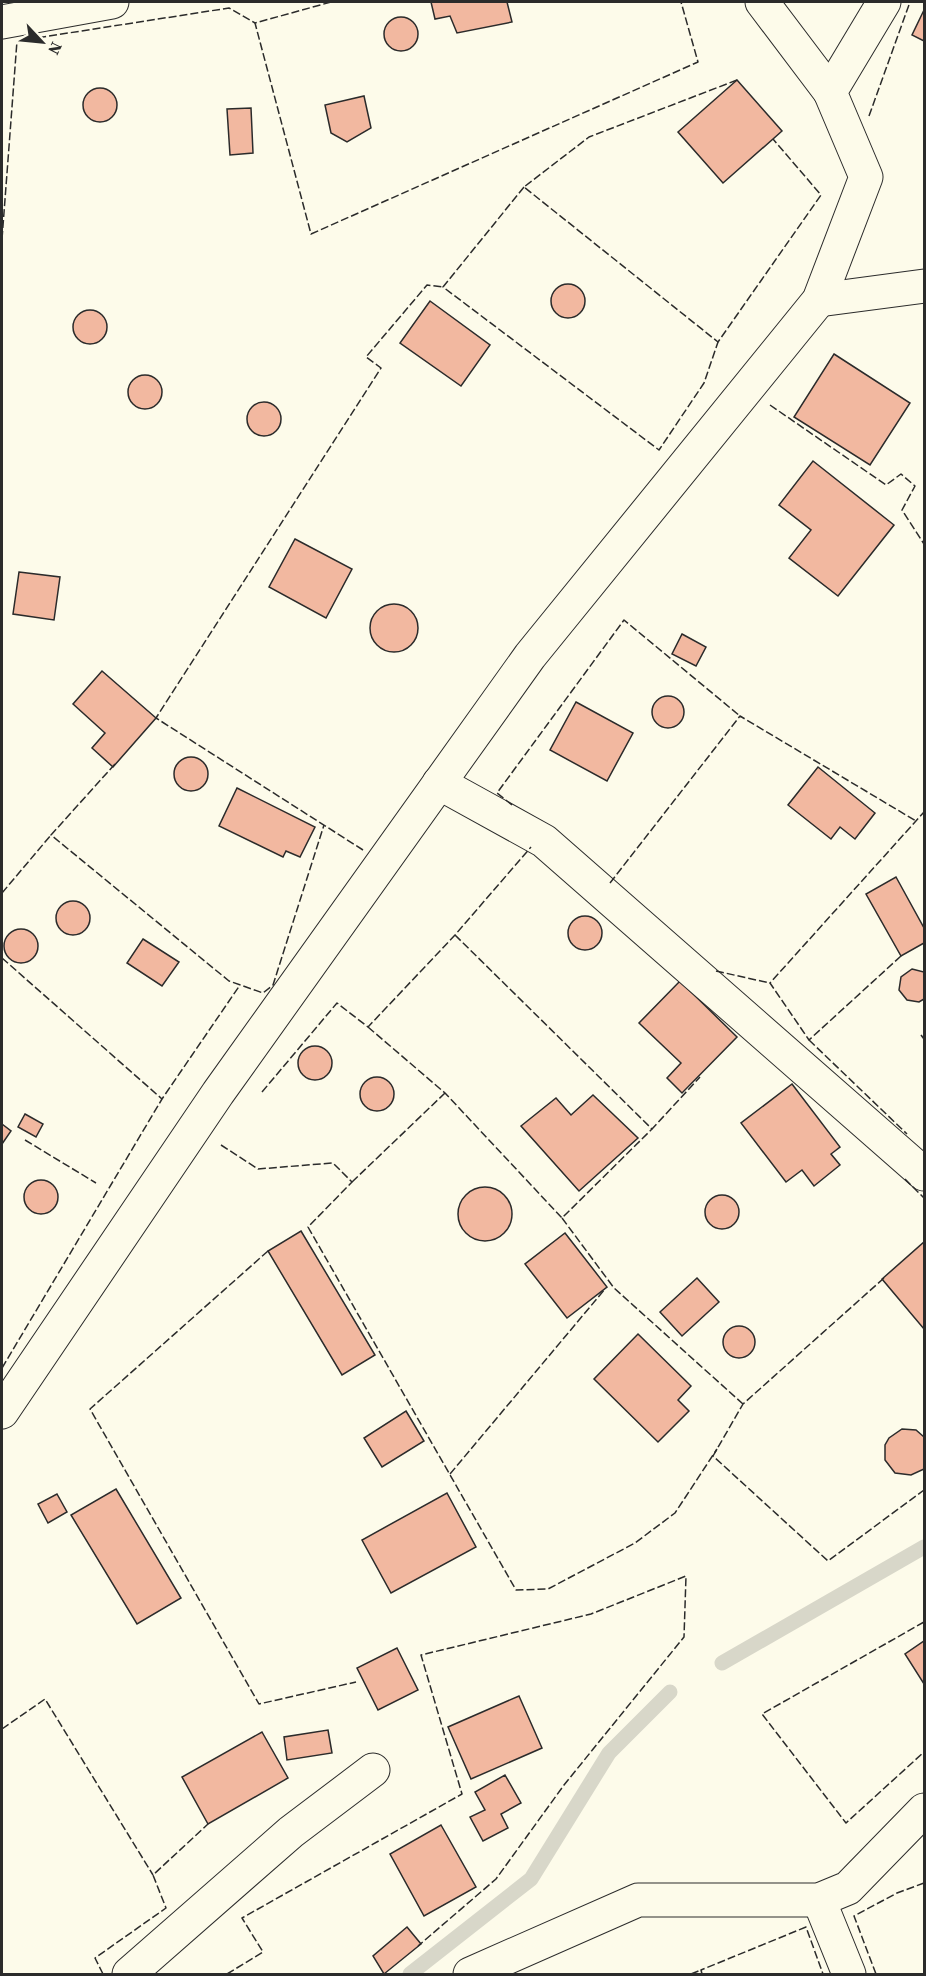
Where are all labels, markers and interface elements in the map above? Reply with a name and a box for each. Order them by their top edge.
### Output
north arrow [12,12,72,72]
text: N [43,39,68,59]

